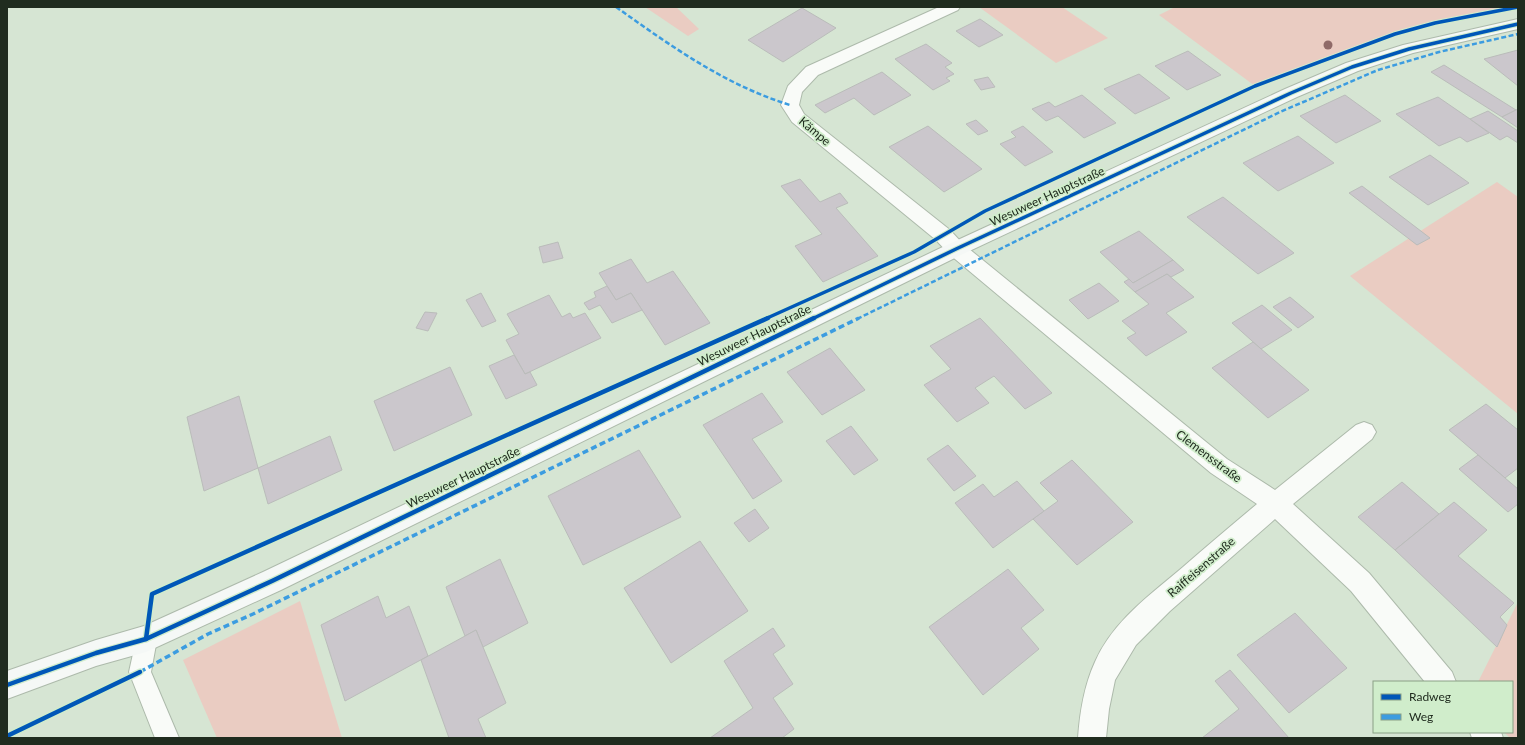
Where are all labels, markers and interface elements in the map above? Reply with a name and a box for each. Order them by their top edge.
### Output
street label: Kämpe [796,113,834,149]
street label: Wesuweer Hauptstraße [987,163,1107,229]
street label: Wesuweer Hauptstraße [695,301,813,369]
street label: Clemensstraße [1173,426,1245,486]
street label: Wesuweer Hauptstraße [404,443,522,511]
street label: Raiffeisenstraße [1164,534,1238,600]
legend [1373,681,1513,733]
text: Radweg [1409,689,1451,704]
text: Weg [1409,709,1433,724]

